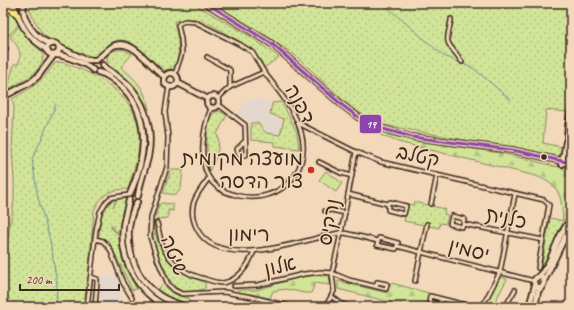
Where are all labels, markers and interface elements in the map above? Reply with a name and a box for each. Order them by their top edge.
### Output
street label: דפנה [279,80,321,128]
line badge: 19 [359,114,382,134]
text: 19 [366,117,377,131]
street label: קטלב [394,139,442,173]
place label: מועצה מקומית צור הדסה [180,146,303,194]
unlabelled marker [539,152,549,162]
marker: מועצה מקומית צור הדסה [306,165,316,175]
street label: נרקיס [312,196,346,248]
street label: כלנית [483,201,529,235]
street label: רימון [228,222,270,247]
street label: שיטה [155,231,193,279]
street label: יסמין [446,233,492,267]
street label: אלון [262,250,298,282]
scale bar [20,266,119,292]
text: 200 m [26,272,53,288]

